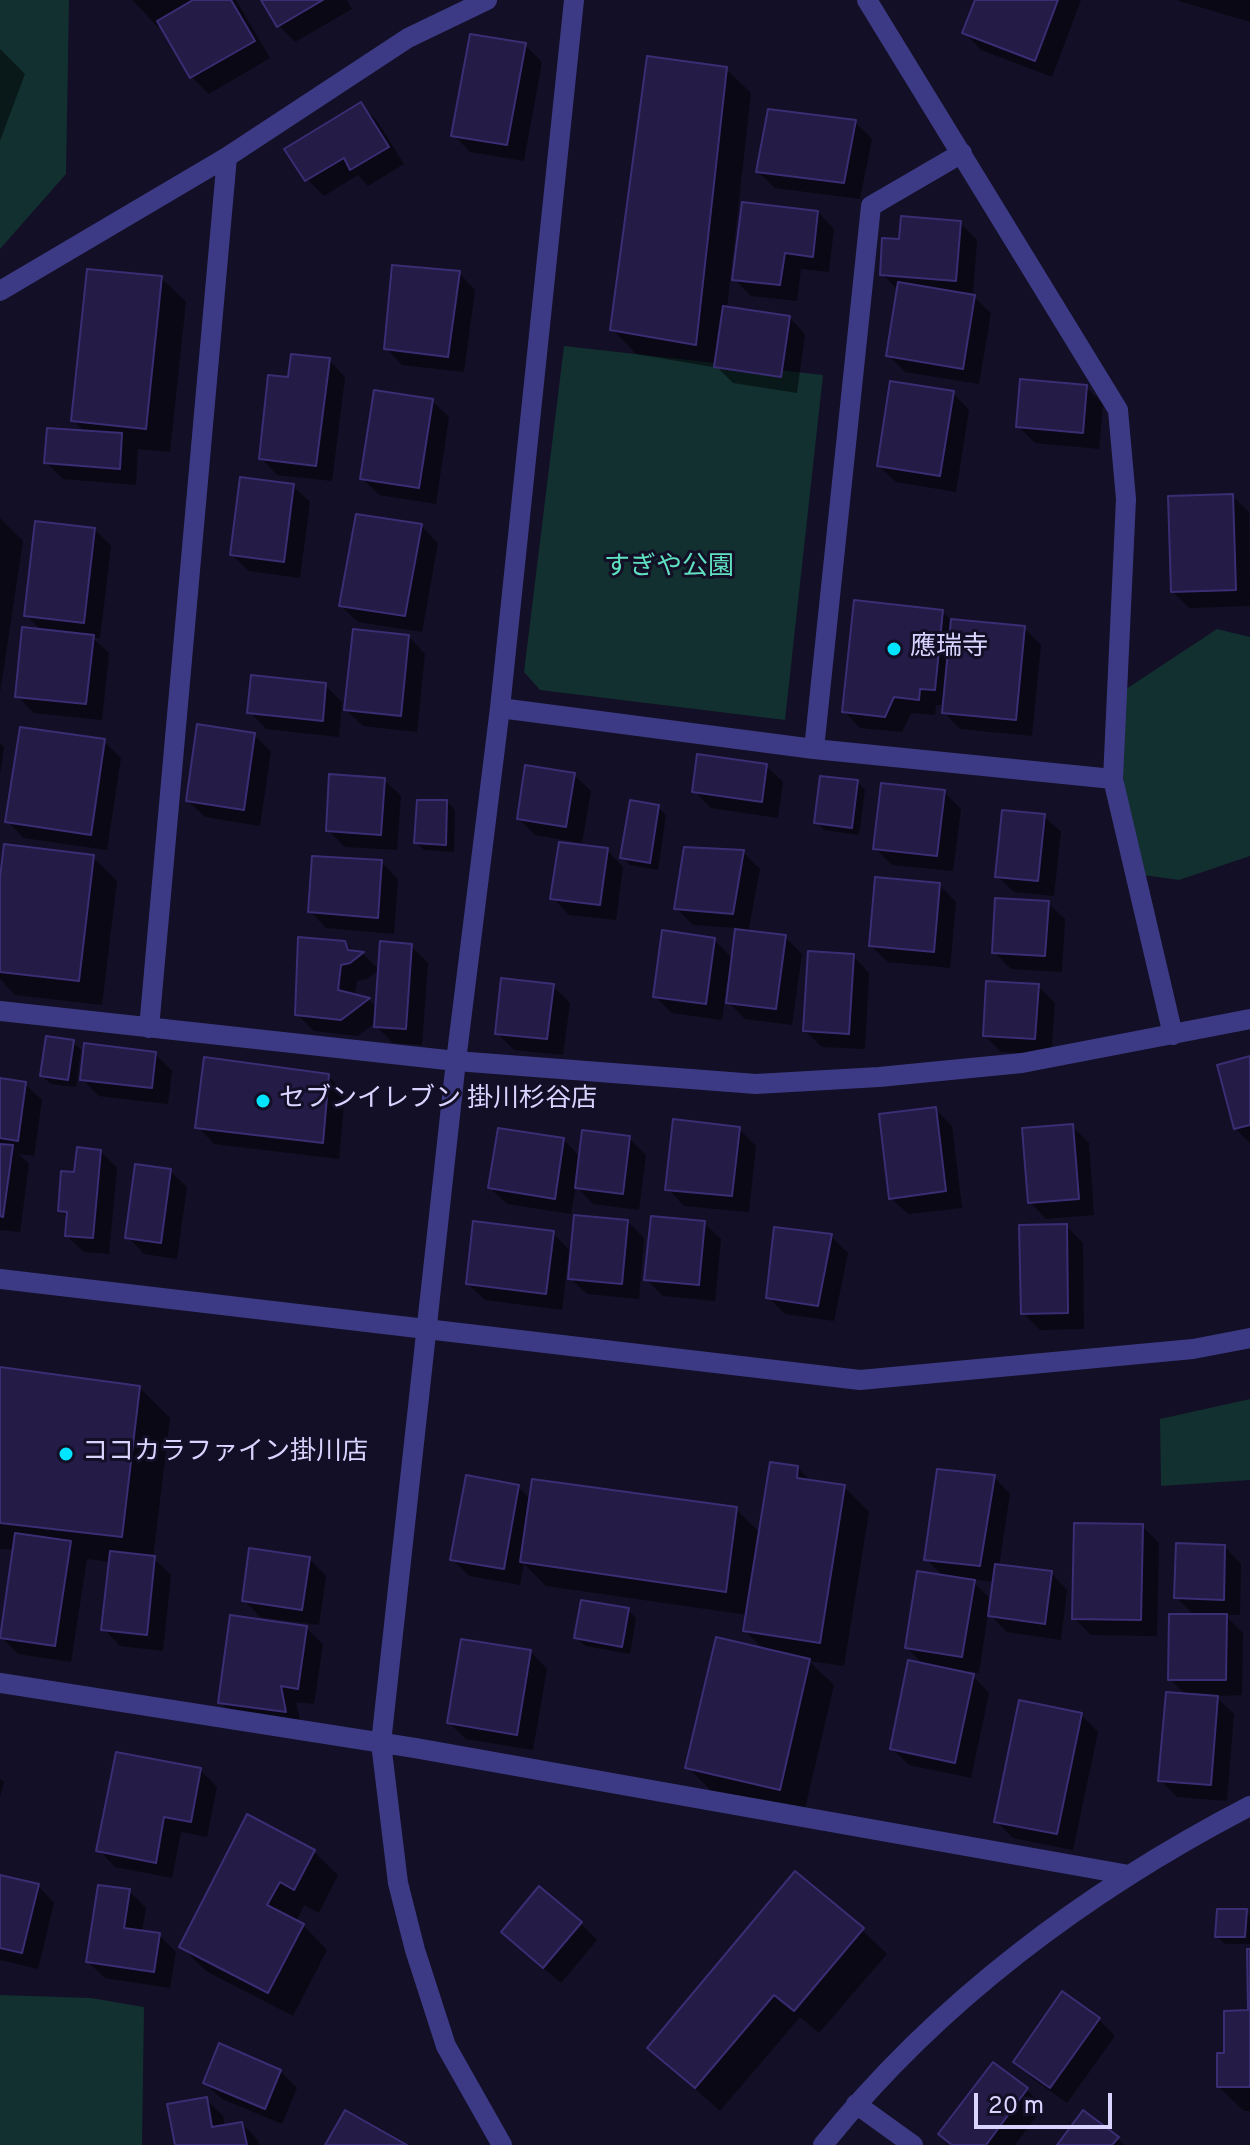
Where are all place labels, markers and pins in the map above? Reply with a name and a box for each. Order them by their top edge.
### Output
place label: 應瑞寺 [910,633,988,665]
marker: 應瑞寺 [885,640,903,658]
place label: セブンイレブン 掛川杉谷店 [279,1085,597,1117]
marker: セブンイレブン 掛川杉谷店 [254,1092,272,1110]
place label: ココカラファイン掛川店 [82,1438,368,1470]
marker: ココカラファイン掛川店 [57,1445,75,1463]

